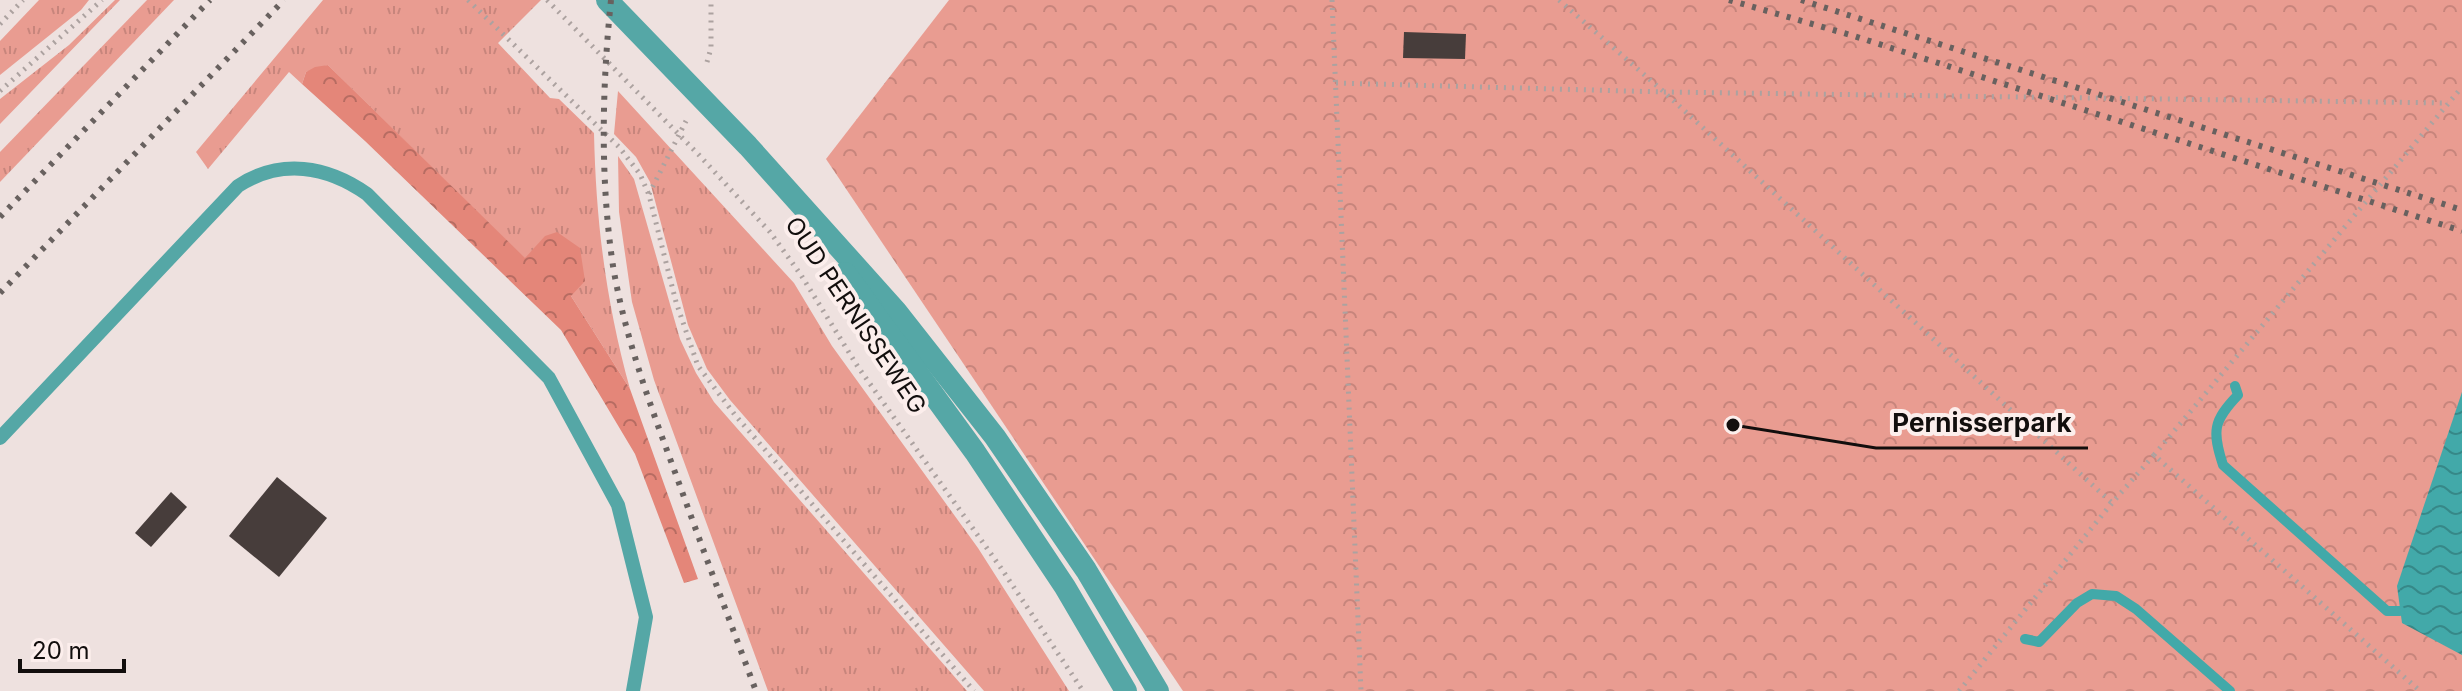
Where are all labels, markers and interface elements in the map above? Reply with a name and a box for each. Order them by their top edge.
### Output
street label: OUD PERNISSEWEG [779,211,933,419]
callout: Pernisserpark [1876,398,2088,448]
text: Pernisserpark [1892,407,2072,438]
scale bar [20,623,124,673]
text: 20 m [32,636,90,665]

